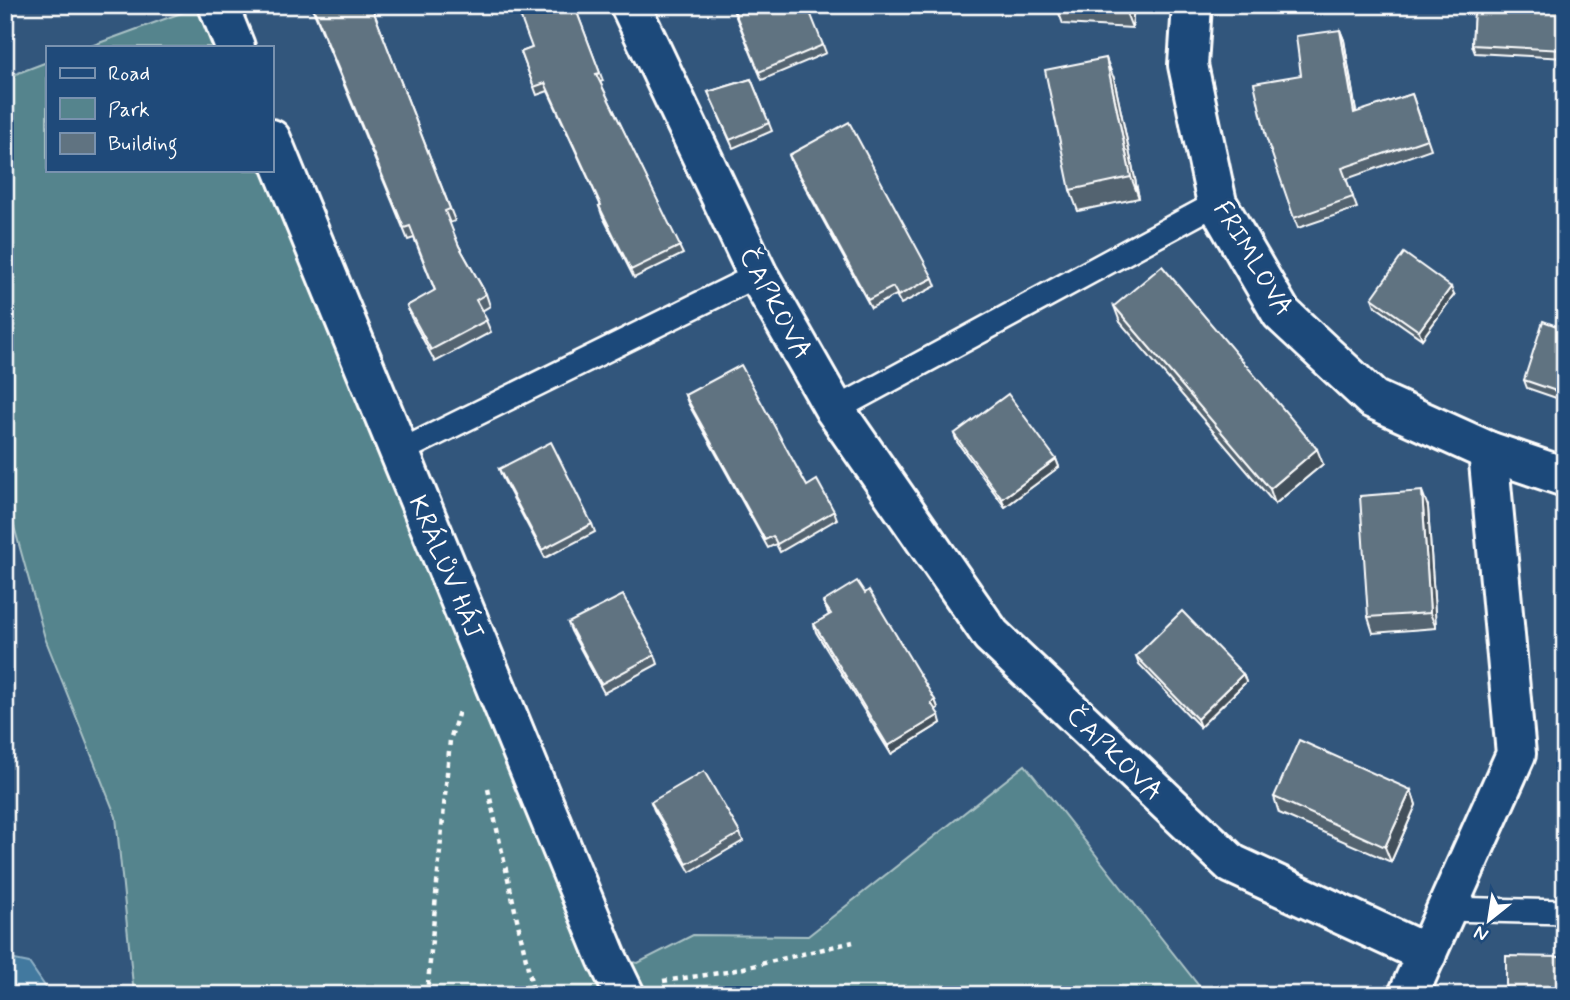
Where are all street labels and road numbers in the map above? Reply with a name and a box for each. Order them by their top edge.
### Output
street label: FRIMLOVA [1205,195,1300,323]
street label: ČAPKOVA [730,242,819,366]
street label: KRÁLŮV HÁJ [400,490,492,645]
street label: ČAPKOVA [1058,700,1170,809]

